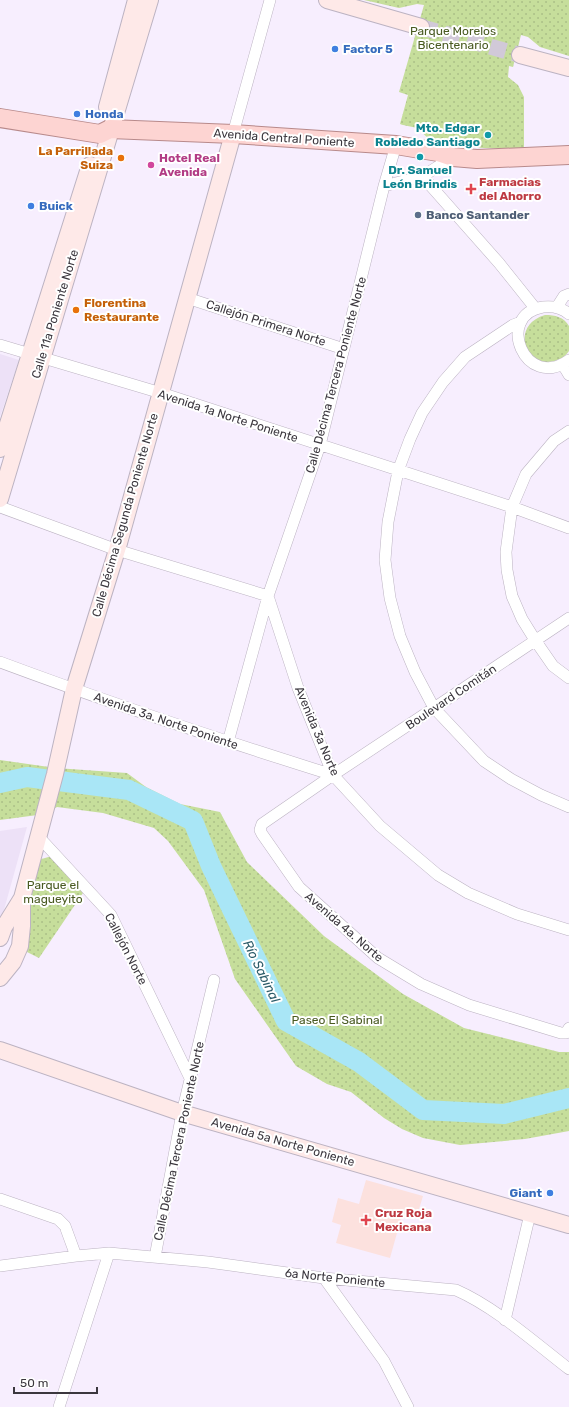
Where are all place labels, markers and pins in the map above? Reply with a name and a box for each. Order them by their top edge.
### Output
place label: Factor 5 [343,42,393,56]
marker: Factor 5 [330,44,340,54]
place label: Honda [85,107,124,121]
marker: Honda [72,109,82,119]
place label: Mto. Edgar Robledo Santiago [375,121,481,149]
marker: Mto. Edgar Robledo Santiago [483,130,493,140]
place label: La Parrillada Suiza [38,144,113,172]
place label: Hotel Real Avenida [159,151,220,179]
marker: Dr. Samuel León Brindis [415,152,425,162]
marker: La Parrillada Suiza [116,153,126,163]
marker: Hotel Real Avenida [146,160,156,170]
place label: Dr. Samuel León Brindis [383,163,458,191]
place label: Farmacias del Ahorro [479,175,541,203]
marker: Farmacias del Ahorro [466,184,476,194]
place label: Buick [39,199,73,213]
marker: Buick [26,201,36,211]
place label: Banco Santander [426,208,530,222]
marker: Banco Santander [413,210,423,220]
place label: Florentina Restaurante [84,296,159,324]
marker: Florentina Restaurante [71,305,81,315]
place label: Giant [510,1186,542,1200]
marker: Giant [545,1188,555,1198]
place label: Cruz Roja Mexicana [375,1206,432,1234]
marker: Cruz Roja Mexicana [360,1214,372,1226]

